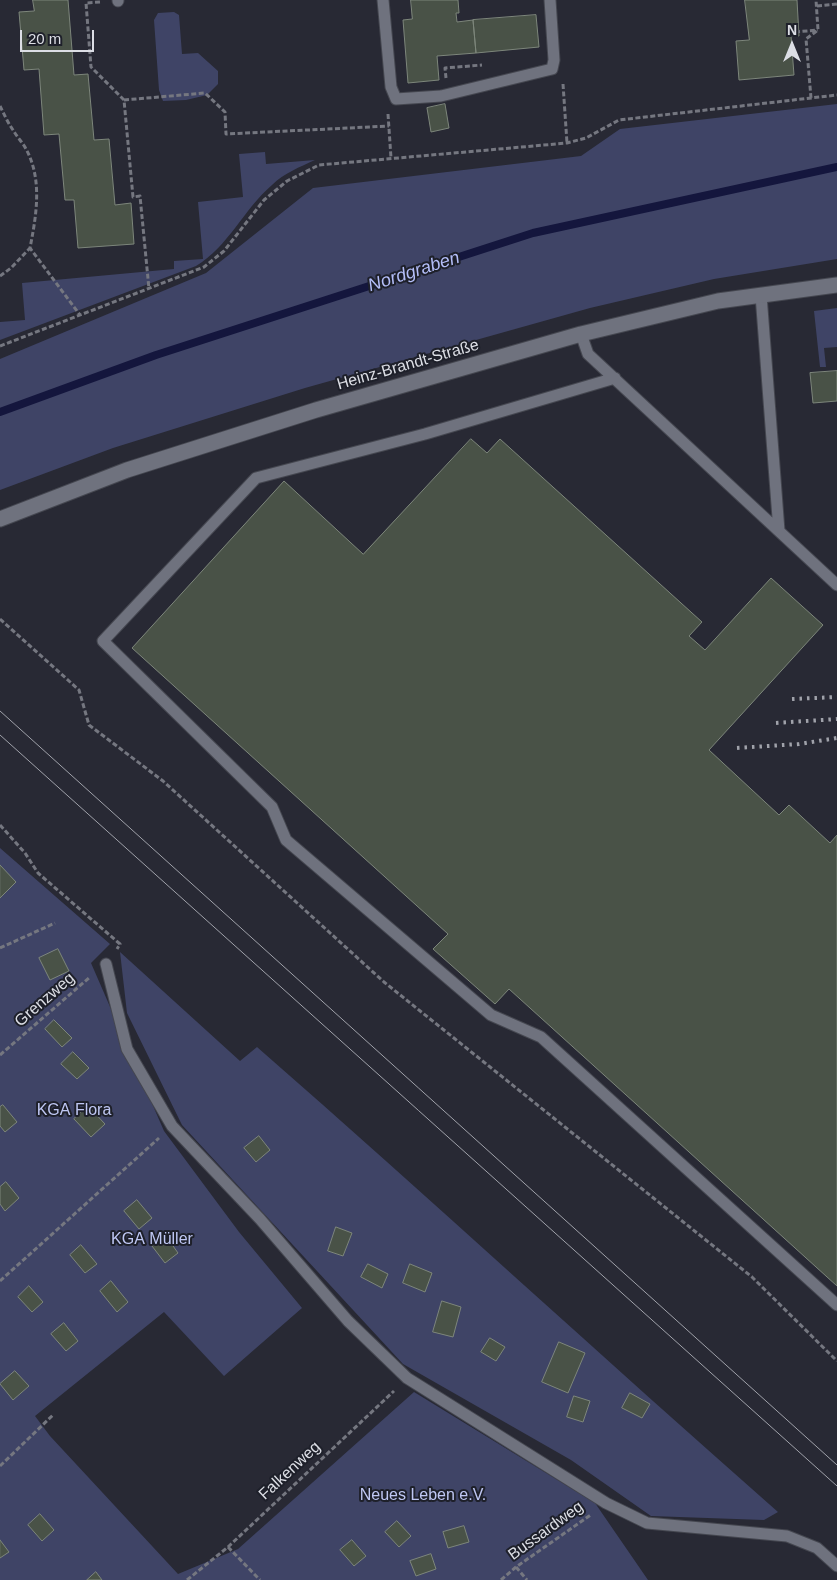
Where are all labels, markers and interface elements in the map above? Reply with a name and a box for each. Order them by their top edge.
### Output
scale bar [22,20,96,52]
north arrow [767,20,817,70]
text: N [787,22,797,38]
text: 20 m [28,30,61,47]
water label: Nordgraben [365,247,463,297]
street label: Heinz-Brandt-Straße [335,336,481,394]
street label: Grenzweg [11,969,79,1031]
park label: KGA Flora [37,1101,111,1121]
park label: KGA Müller [111,1230,193,1250]
street label: Falkenweg [255,1438,325,1504]
park label: Neues Leben e.V. [360,1486,486,1506]
street label: Bussardweg [505,1497,587,1565]

